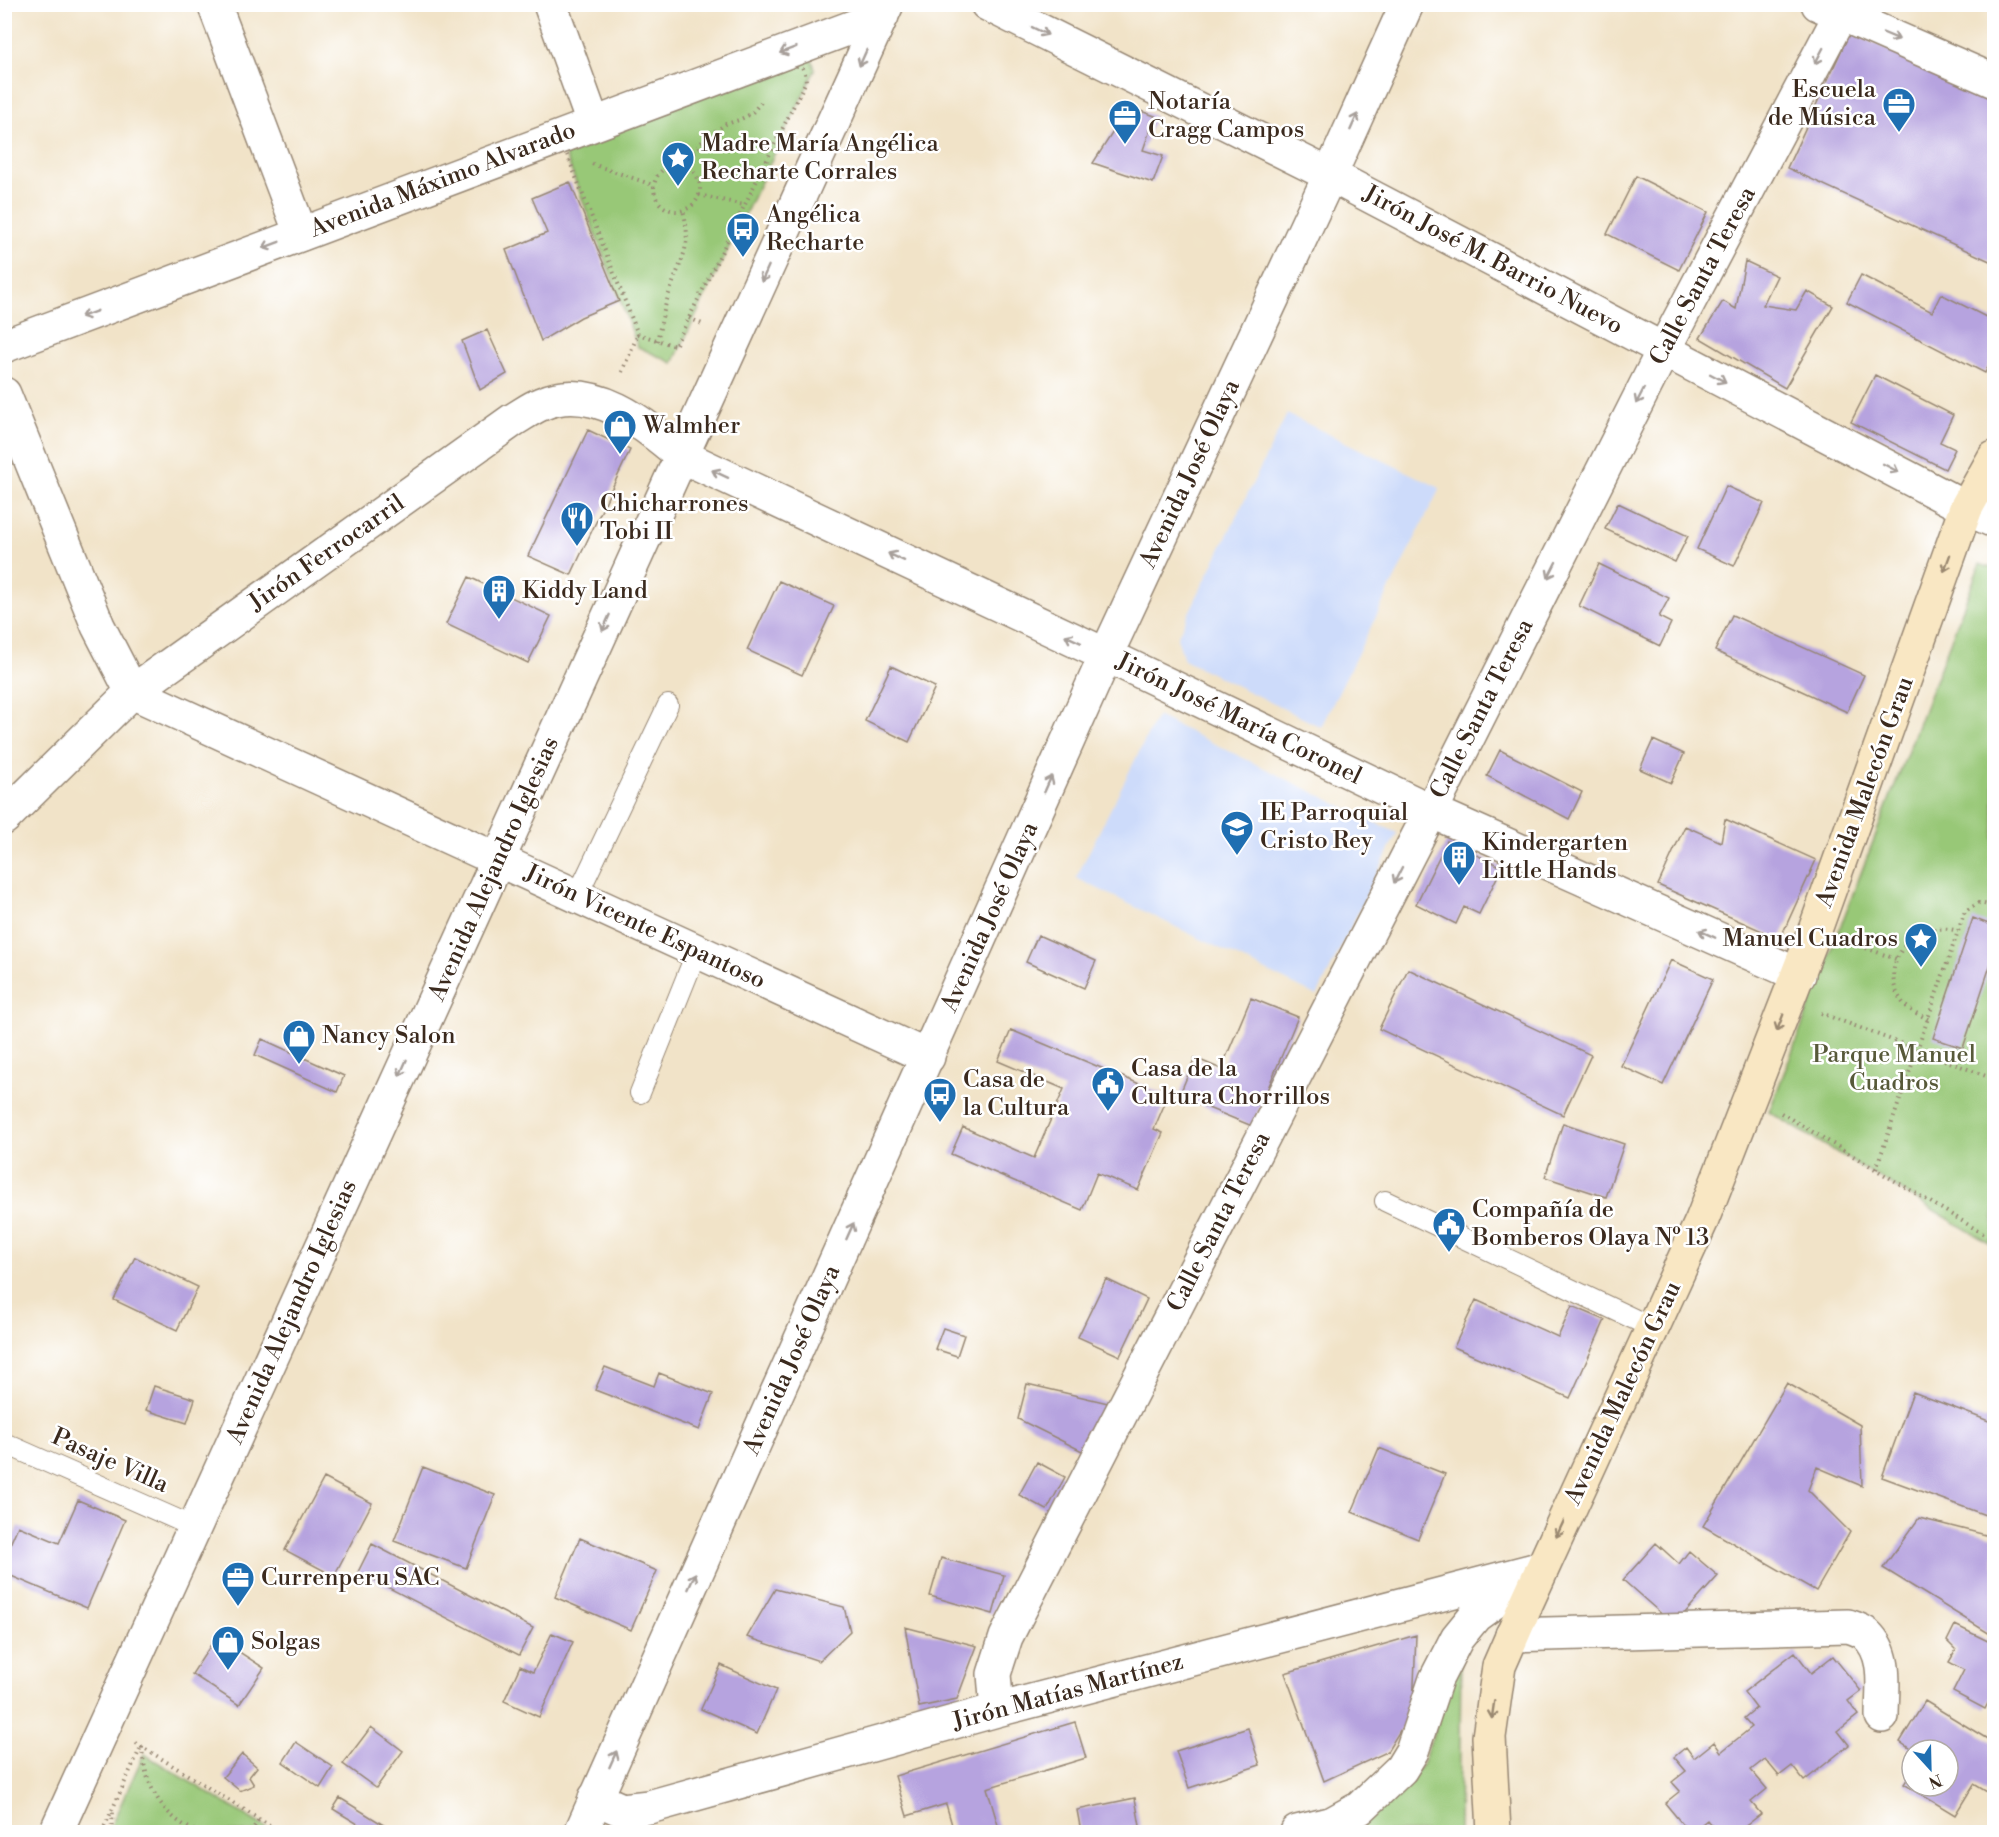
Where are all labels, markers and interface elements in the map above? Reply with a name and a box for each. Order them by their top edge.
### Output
one-way arrow [1030,25,1048,37]
one-way arrow [1882,31,1900,42]
one-way arrow [779,46,797,57]
one-way arrow [1813,47,1824,65]
one-way arrow [856,48,868,66]
place label: Escuela de Música [1768,75,1877,133]
office icon: Escuela de Música [1881,86,1917,133]
place label: Notaría Cragg Campos [1148,87,1304,145]
office icon: Notaría Cragg Campos [1107,98,1143,145]
one-way arrow [1349,113,1361,131]
street label: Avenida Máximo Alvarado [305,115,580,245]
place label: Madre María Angélica Recharte Corrales [701,129,940,187]
place icon: Madre María Angélica Recharte Corrales [660,140,696,187]
street label: Jirón José M. Barrio Nuevo [1357,178,1628,341]
street label: Calle Santa Teresa [1643,181,1763,370]
place label: Angélica Recharte [765,200,864,258]
bus stop icon: Angélica Recharte [725,211,761,258]
one-way arrow [262,241,281,252]
one-way arrow [758,264,770,282]
one-way arrow [80,309,99,320]
one-way arrow [1709,372,1726,384]
street label: Avenida José Olaya [1133,374,1247,574]
one-way arrow [1634,387,1646,404]
shop icon: Walmher [602,408,638,455]
place label: Walmher [642,411,740,441]
one-way arrow [1882,462,1899,474]
one-way arrow [711,467,729,479]
street label: Jirón Ferrocarril [242,488,411,618]
place label: Chicharrones Tobi II [600,489,748,547]
restaurant icon: Chicharrones Tobi II [559,500,595,547]
one-way arrow [888,550,906,562]
one-way arrow [1940,553,1951,572]
one-way arrow [1546,561,1558,579]
building icon: Kiddy Land [481,573,517,620]
place label: Kiddy Land [522,576,648,606]
street label: Calle Santa Teresa [1424,613,1541,804]
one-way arrow [599,614,611,632]
one-way arrow [1064,633,1082,645]
street label: Jirón José María Coronel [1110,646,1367,792]
street label: Avenida Malecón Grau [1809,672,1921,912]
street label: Avenida Alejandro Iglesias [422,732,566,1007]
one-way arrow [1043,776,1055,794]
place label: IE Parroquial Cristo Rey [1260,798,1408,856]
school or university icon: IE Parroquial Cristo Rey [1219,809,1255,856]
street label: Avenida José Olaya [934,817,1046,1018]
place label: Kindergarten Little Hands [1482,828,1628,886]
building icon: Kindergarten Little Hands [1441,839,1477,886]
street label: Jirón Vicente Espantoso [519,858,770,996]
one-way arrow [1392,866,1403,884]
place icon: Manuel Cuadros [1903,921,1939,968]
place label: Manuel Cuadros [1722,924,1898,954]
one-way arrow [1698,927,1716,938]
one-way arrow [1774,1013,1785,1031]
shop icon: Nancy Salon [281,1018,317,1065]
place label: Nancy Salon [322,1021,455,1051]
park label: Parque Manuel Cuadros [1812,1040,1976,1098]
place label: Casa de la Cultura Chorrillos [1131,1054,1330,1112]
one-way arrow [397,1059,408,1077]
place label: Casa de la Cultura [963,1065,1070,1123]
public building icon: Casa de la Cultura Chorrillos [1090,1065,1126,1112]
bus stop icon: Casa de la Cultura [922,1076,958,1123]
street label: Calle Santa Teresa [1161,1126,1278,1317]
street label: Avenida Alejandro Iglesias [220,1175,364,1450]
place label: Compañía de Bomberos Olaya Nº 13 [1471,1195,1709,1253]
public building icon: Compañía de Bomberos Olaya Nº 13 [1431,1206,1467,1253]
one-way arrow [844,1223,856,1241]
street label: Avenida José Olaya [736,1260,848,1461]
street label: Avenida Malecón Grau [1558,1276,1688,1510]
street label: Pasaje Villa [47,1422,174,1500]
one-way arrow [1554,1519,1566,1537]
office icon: Currenperu SAC [220,1560,256,1607]
place label: Currenperu SAC [261,1563,439,1593]
one-way arrow [687,1573,698,1591]
shop icon: Solgas [210,1624,246,1671]
place label: Solgas [251,1627,320,1657]
street label: Jirón Matías Martínez [948,1647,1187,1738]
one-way arrow [1487,1700,1498,1720]
north arrow [1900,1738,1960,1798]
one-way arrow [607,1751,619,1769]
text: N [1925,1769,1945,1793]

